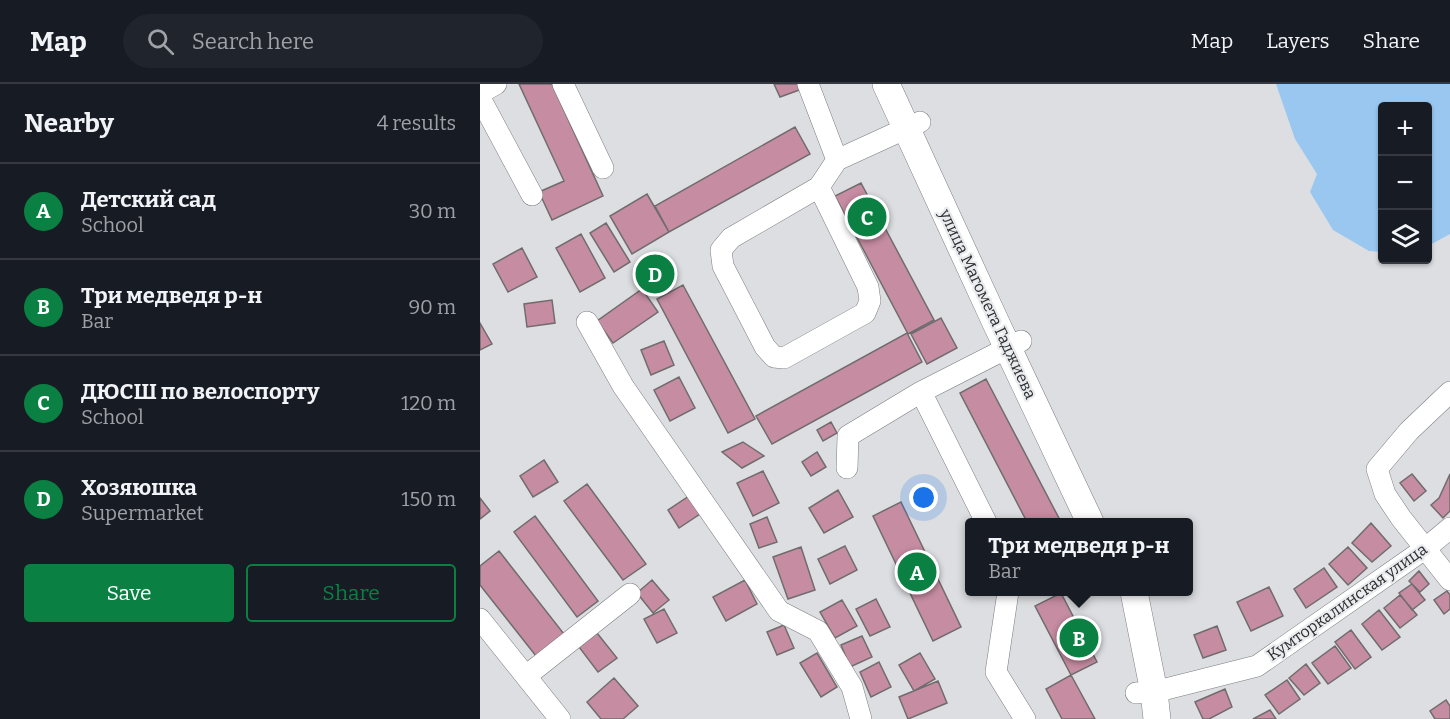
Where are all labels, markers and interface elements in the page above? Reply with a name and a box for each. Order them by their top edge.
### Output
search box [123,14,543,68]
text: Map [30,25,87,58]
icon: search [144,25,177,58]
text: Search here [192,28,314,55]
text: Map [1191,28,1233,54]
text: Layers [1266,28,1330,54]
text: Share [1363,28,1420,54]
map controls [1378,102,1432,264]
button: + [1378,102,1432,156]
text: Nearby [24,108,114,139]
text: 4 results [377,111,456,135]
button: − [1378,156,1432,210]
text: Детский сад [81,186,216,213]
pin: C [848,194,886,240]
text: A [36,199,51,223]
text: 30 m [409,199,456,223]
street label: улица Магомета Гаджиева [935,205,1040,402]
button: layers [1378,210,1432,264]
text: School [81,213,144,237]
pin: D [636,252,675,297]
text: Три медведя р-н [81,282,262,309]
text: B [37,295,50,319]
text: 90 m [408,295,456,319]
text: Bar [81,309,113,333]
text: ДЮСШ по велоспорту [81,378,319,405]
text: C [37,391,50,415]
text: 120 m [401,391,456,415]
text: School [81,405,144,429]
text: Хозяюшка [81,474,197,501]
your location [909,483,938,512]
text: D [36,487,51,511]
text: 150 m [401,487,456,511]
text: Supermarket [81,501,204,525]
popup [965,518,1193,596]
text: Три медведя р-н [988,532,1170,559]
street label: Кумторкалинская улица [1263,539,1431,665]
pin: A [898,550,936,594]
text: Bar [988,559,1021,583]
button: Save [24,564,234,622]
button: Share [246,564,456,622]
pin: B [1060,616,1098,660]

